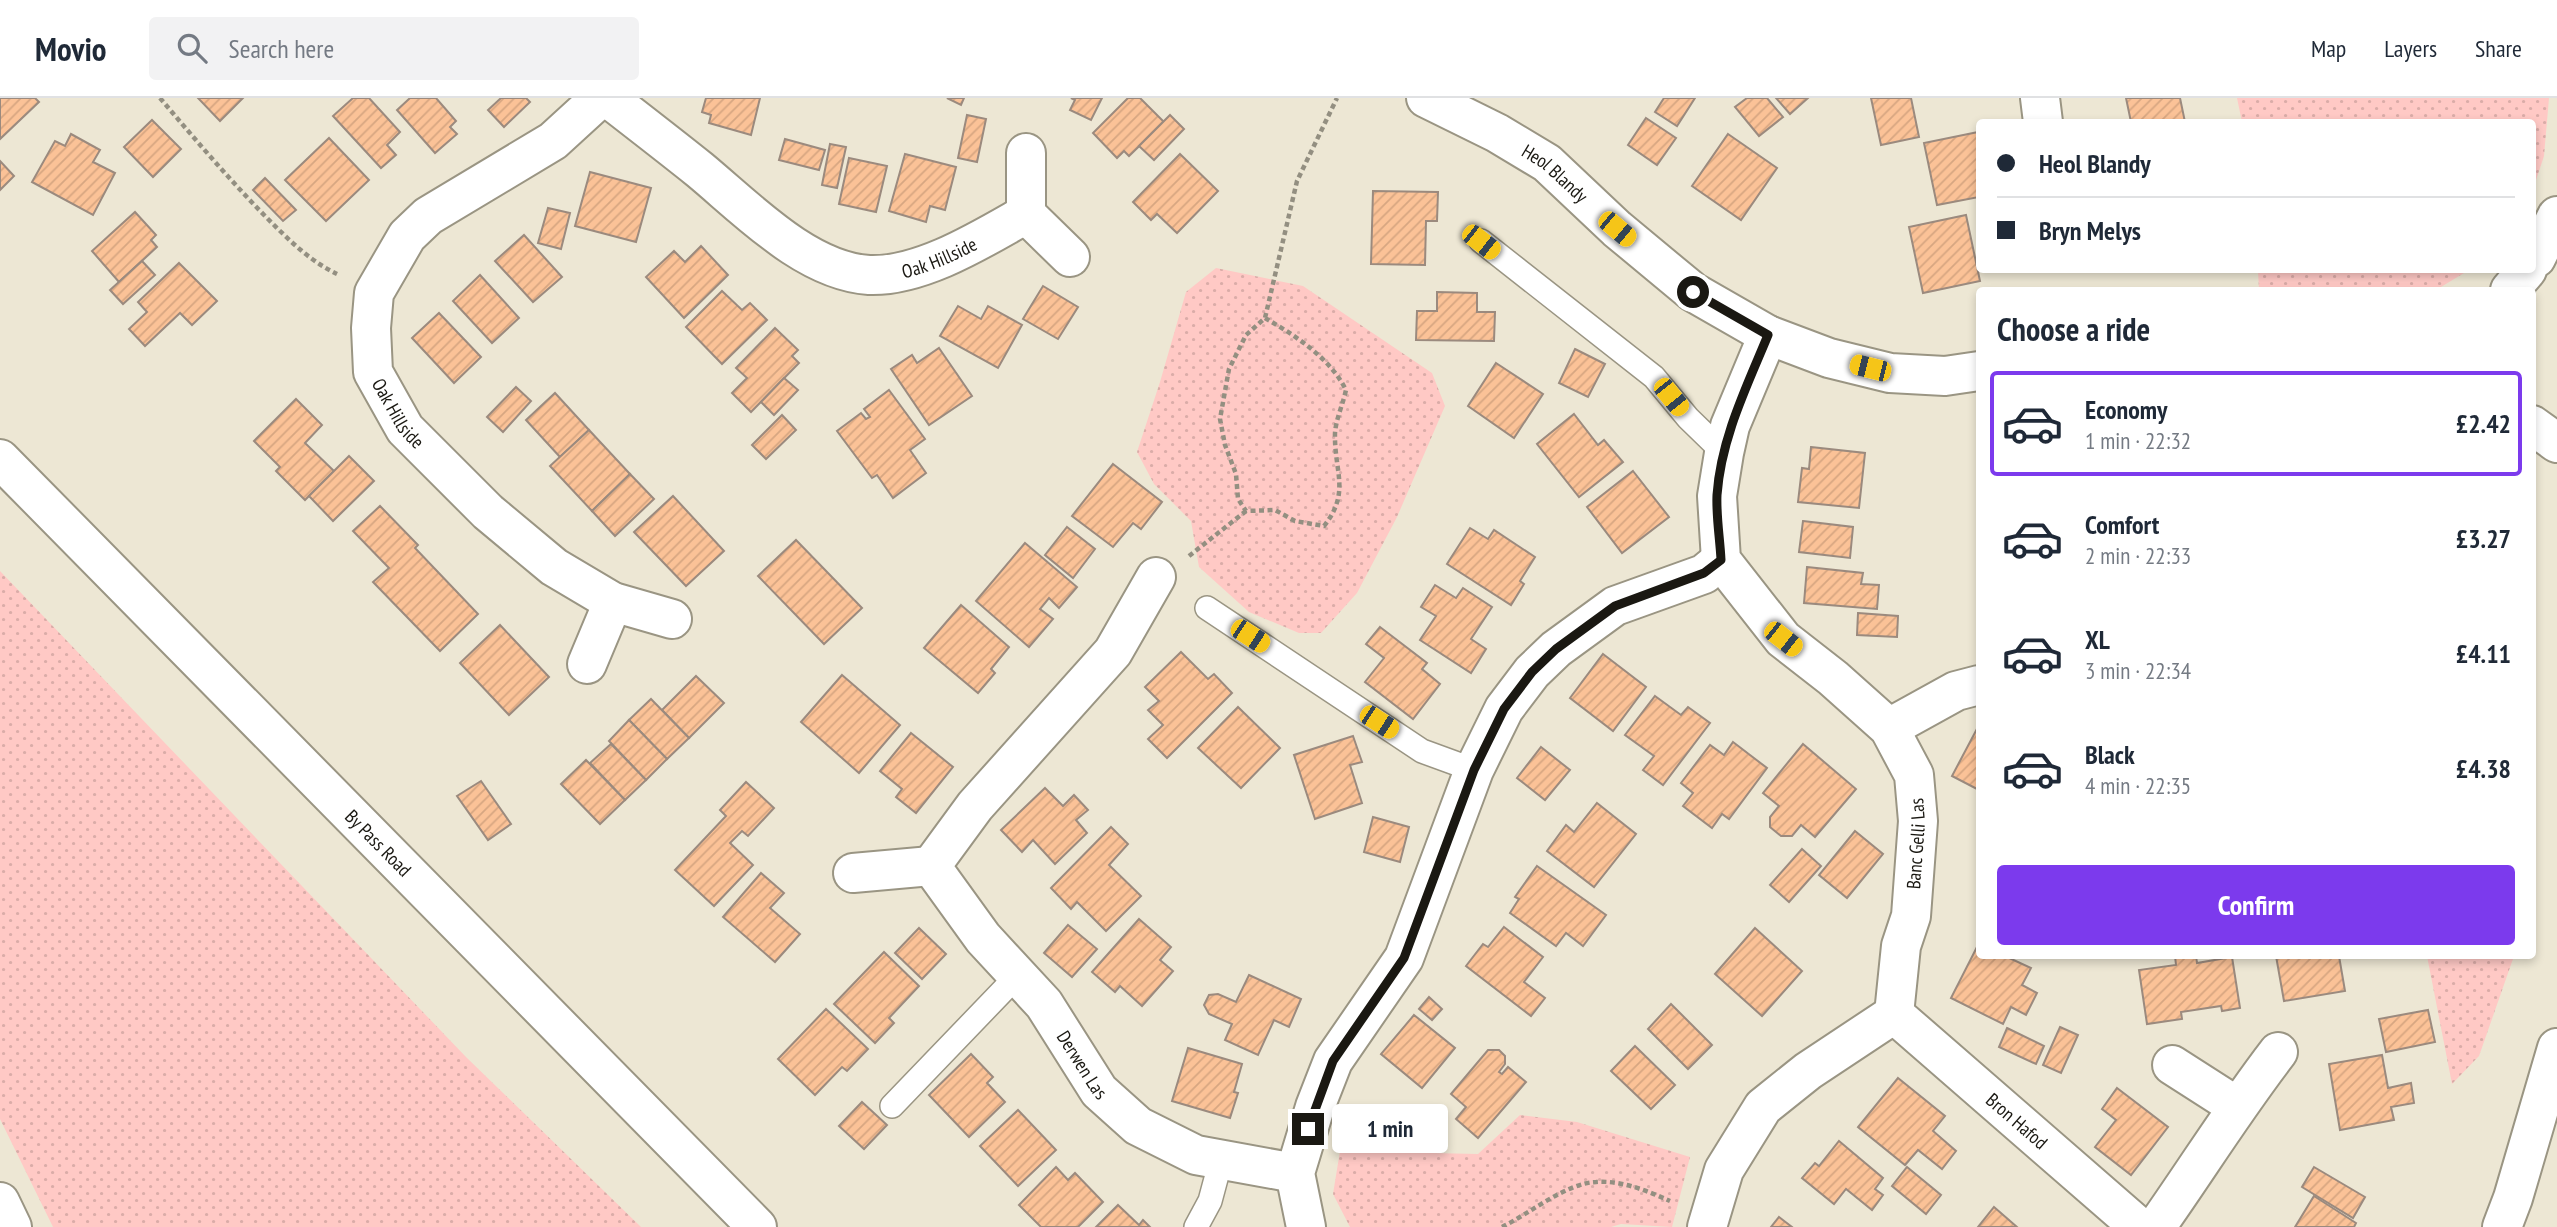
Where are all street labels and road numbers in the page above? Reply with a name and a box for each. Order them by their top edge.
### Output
street label: Heol Blandy [1518,139,1594,208]
street label: Oak Hillside [899,232,981,283]
street label: Oak Hillside [367,374,430,454]
street label: Banc Gelli Las [1901,797,1930,890]
street label: By Pass Road [340,804,417,881]
street label: Derwen Las [1052,1026,1112,1104]
street label: Bron Hafod [1981,1088,2053,1154]

